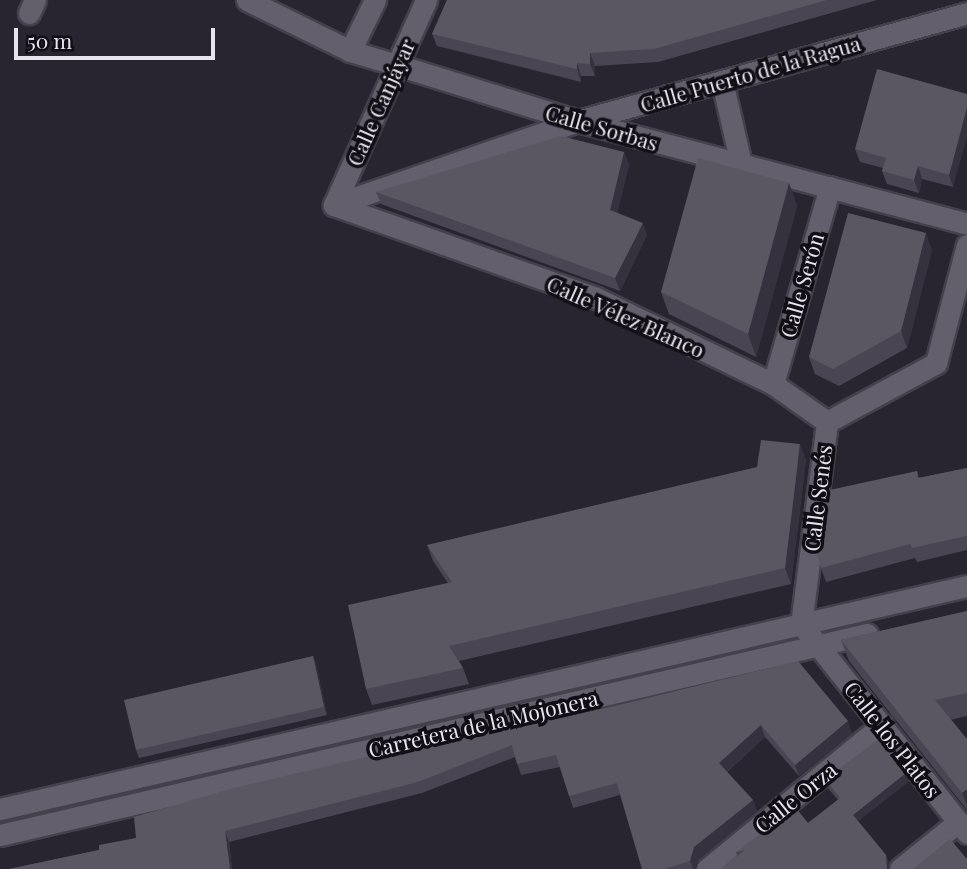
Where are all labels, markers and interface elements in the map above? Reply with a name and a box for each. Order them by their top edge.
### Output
scale bar [18,14,219,58]
text: 50 m [27,26,72,54]
street label: Calle Puerto de la Ragua [637,29,863,117]
street label: Calle Canjáyar [341,35,419,169]
street label: Calle Sorbas [543,99,661,155]
street label: Calle Serón [774,230,828,340]
street label: Calle Vélez Blanco [543,270,709,362]
street label: Calle Senés [798,443,836,553]
street label: Calle los Platos [840,676,946,802]
street label: Carretera de la Mojonera [365,684,601,762]
street label: Calle Orza [749,756,841,838]

